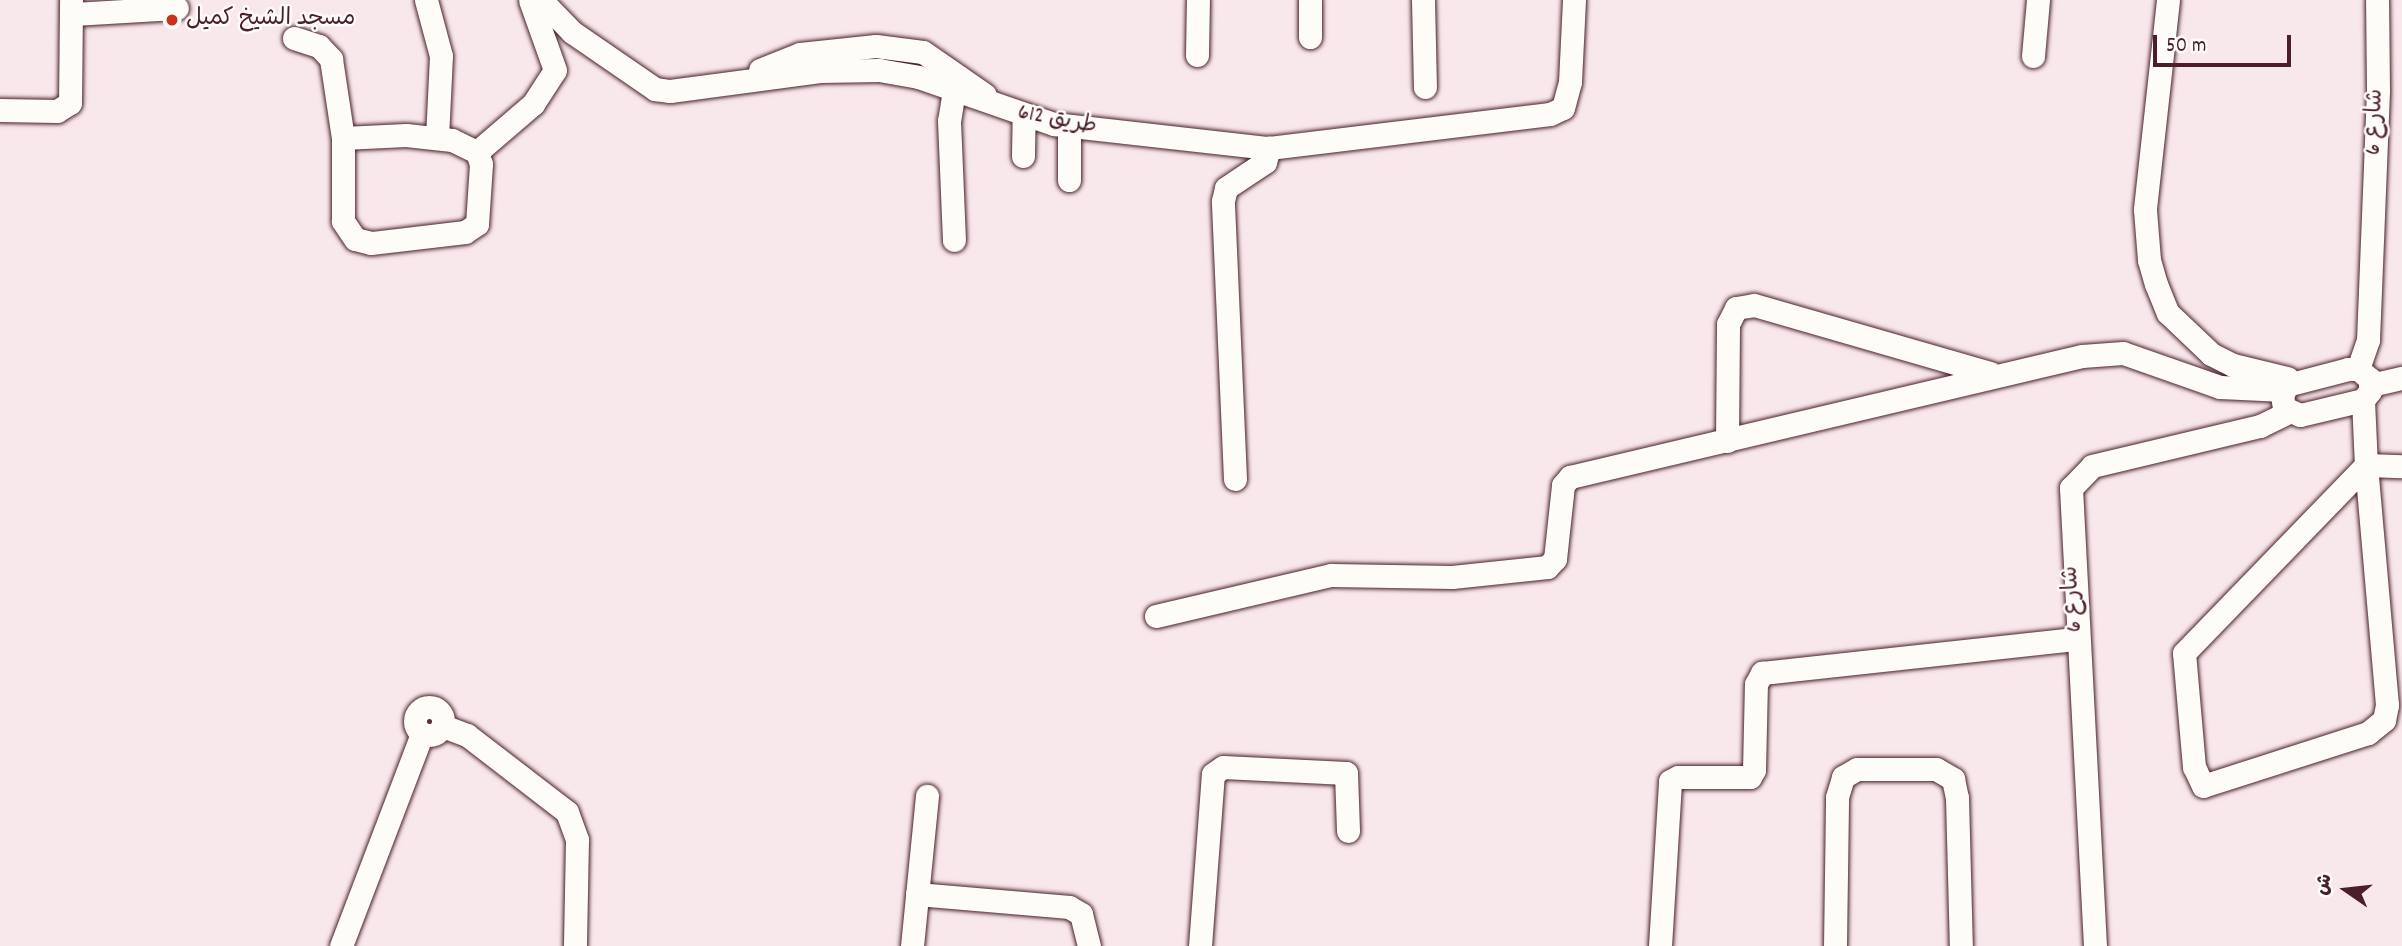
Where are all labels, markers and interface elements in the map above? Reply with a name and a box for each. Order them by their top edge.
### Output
place label: مسجد الشيخ كميل [186,6,355,34]
marker: مسجد الشيخ كميل [164,12,180,28]
scale bar [2157,21,2295,65]
text: 50 m [2166,32,2206,62]
street label: شارع 6 [2361,88,2391,156]
street label: طريق 612 [1015,100,1099,142]
street label: شارع 6 [2058,565,2090,633]
north arrow [2311,855,2381,925]
text: ش [2310,871,2341,898]

